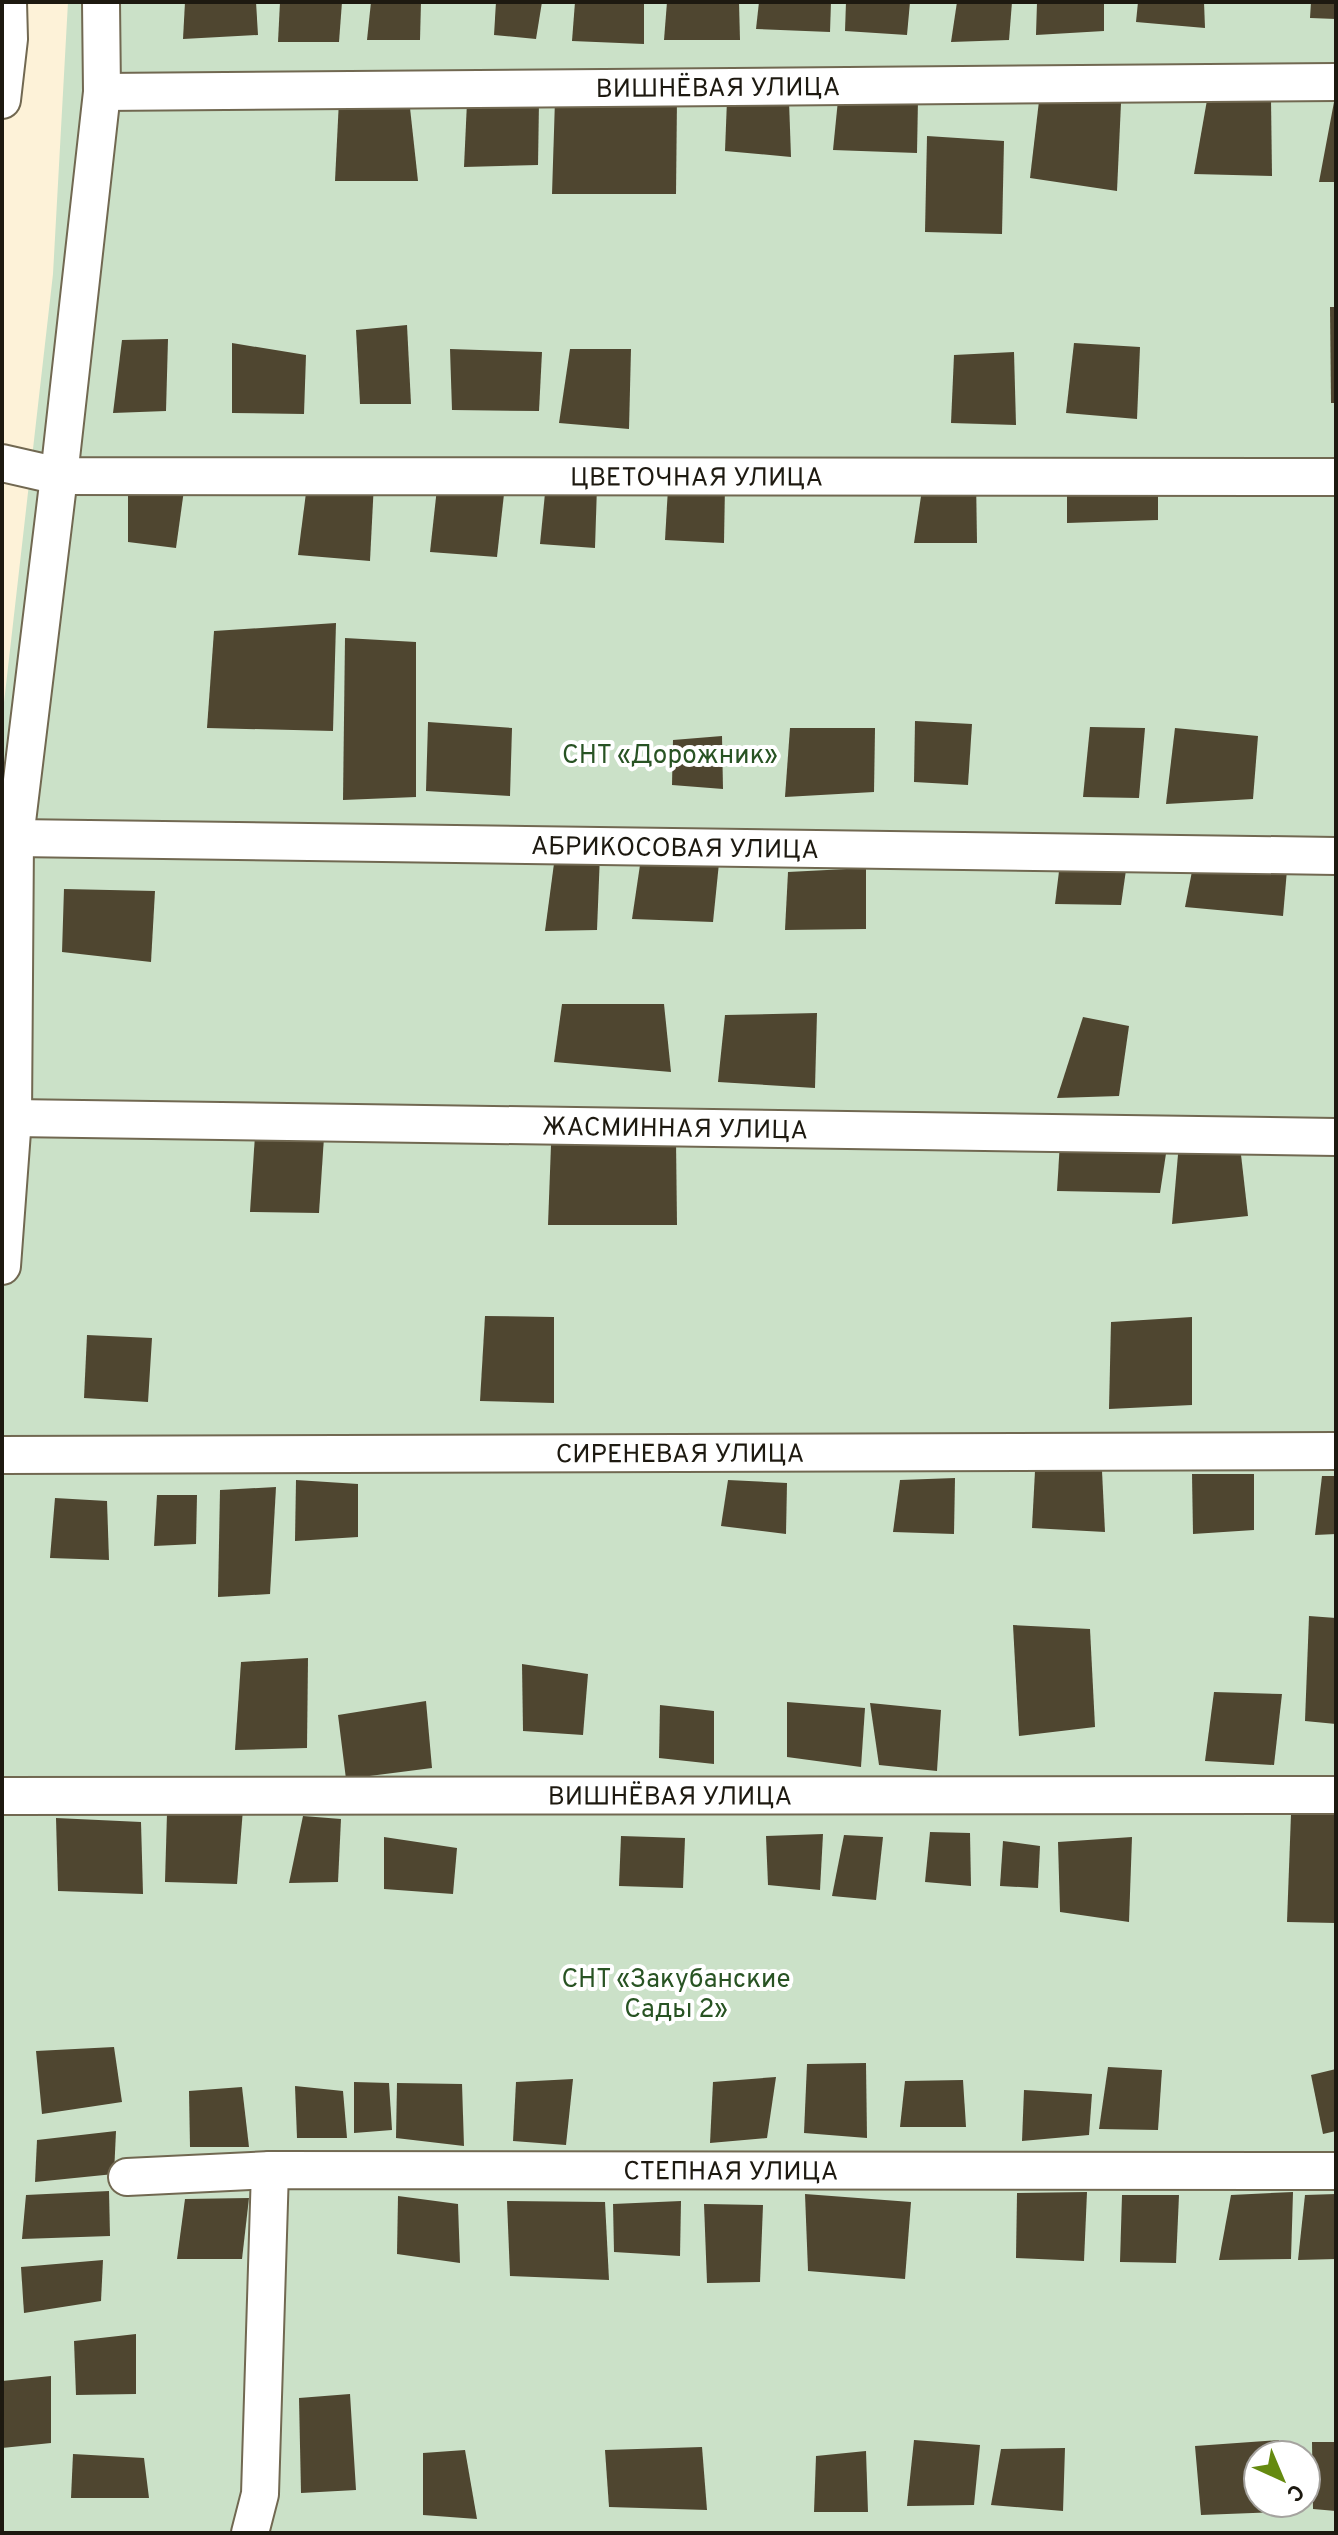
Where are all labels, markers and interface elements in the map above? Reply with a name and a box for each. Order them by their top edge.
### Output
street label: ВИШНЁВАЯ УЛИЦА [596,72,840,107]
street label: ЦВЕТОЧНАЯ УЛИЦА [570,462,823,496]
park label: СНТ «Дорожник» [562,740,778,773]
street label: АБРИКОСОВАЯ УЛИЦА [531,831,819,868]
street label: ЖАСМИННАЯ УЛИЦА [542,1112,808,1148]
street label: СИРЕНЕВАЯ УЛИЦА [556,1439,804,1472]
street label: ВИШНЁВАЯ УЛИЦА [548,1781,792,1815]
park label: СНТ «Закубанские Сады 2» [561,1964,791,2027]
street label: СТЕПНАЯ УЛИЦА [623,2156,838,2190]
north arrow [1242,2439,1322,2519]
text: С [1280,2477,1309,2506]

